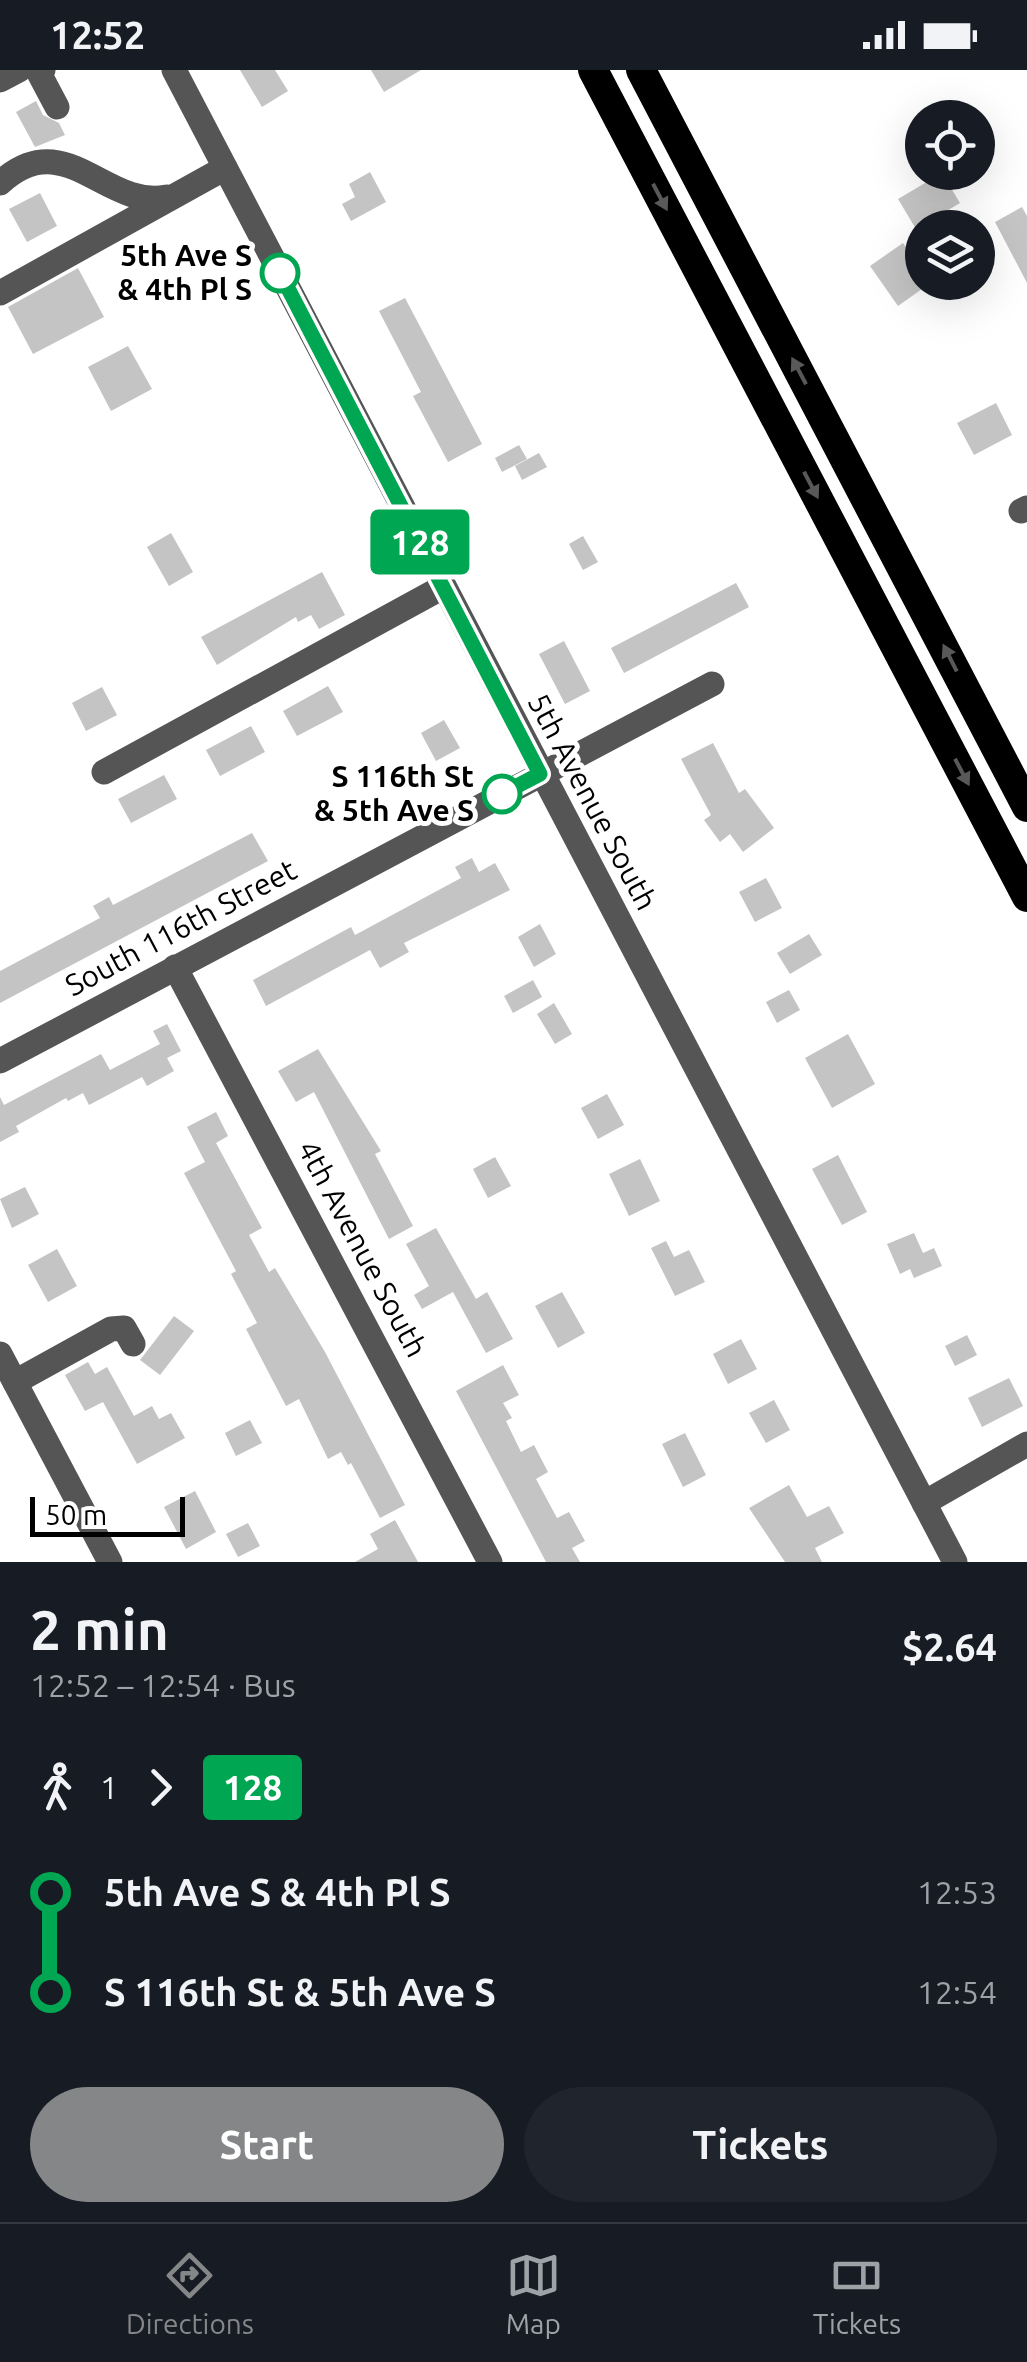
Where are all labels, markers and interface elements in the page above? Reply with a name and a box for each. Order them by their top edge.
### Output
text: 12:52 [50,14,145,56]
map controls [905,100,995,300]
button: locate [905,100,995,190]
one-way arrow [651,182,668,211]
button: layers [905,210,995,300]
place label: 5th Ave S & 4th Pl S [117,238,252,306]
marker: 5th Ave S & 4th Pl S [261,254,299,292]
one-way arrow [791,356,808,385]
one-way arrow [802,470,819,499]
line badge: 128 [362,510,478,574]
text: 128 [390,522,450,562]
one-way arrow [942,644,959,673]
street label: 5th Avenue South [522,688,664,915]
one-way arrow [953,758,970,787]
place label: S 116th St & 5th Ave S [314,759,474,827]
marker: S 116th St & 5th Ave S [483,775,521,813]
street label: South 116th Street [59,852,302,1002]
street label: 4th Avenue South [292,1135,434,1362]
scale bar [30,1492,185,1536]
text: 50 m [45,1499,107,1530]
text: 2 min [30,1599,169,1660]
text: $2.64 [902,1626,997,1668]
text: 12:52 – 12:54 · Bus [30,1667,296,1703]
icon: walk [30,1760,85,1815]
icon: forward [133,1760,188,1815]
text: 128 [223,1767,282,1807]
text: 1 [100,1769,118,1805]
text: 5th Ave S & 4th Pl S [104,1871,451,1913]
text: 12:53 [917,1874,997,1910]
text: S 116th St & 5th Ave S [104,1971,496,2013]
text: 12:54 [917,1974,997,2010]
button: Start [30,2087,504,2202]
button: Tickets [524,2087,997,2202]
tab: Directions [126,2248,254,2339]
tab: Map [506,2248,561,2339]
tab: Tickets [813,2248,901,2339]

